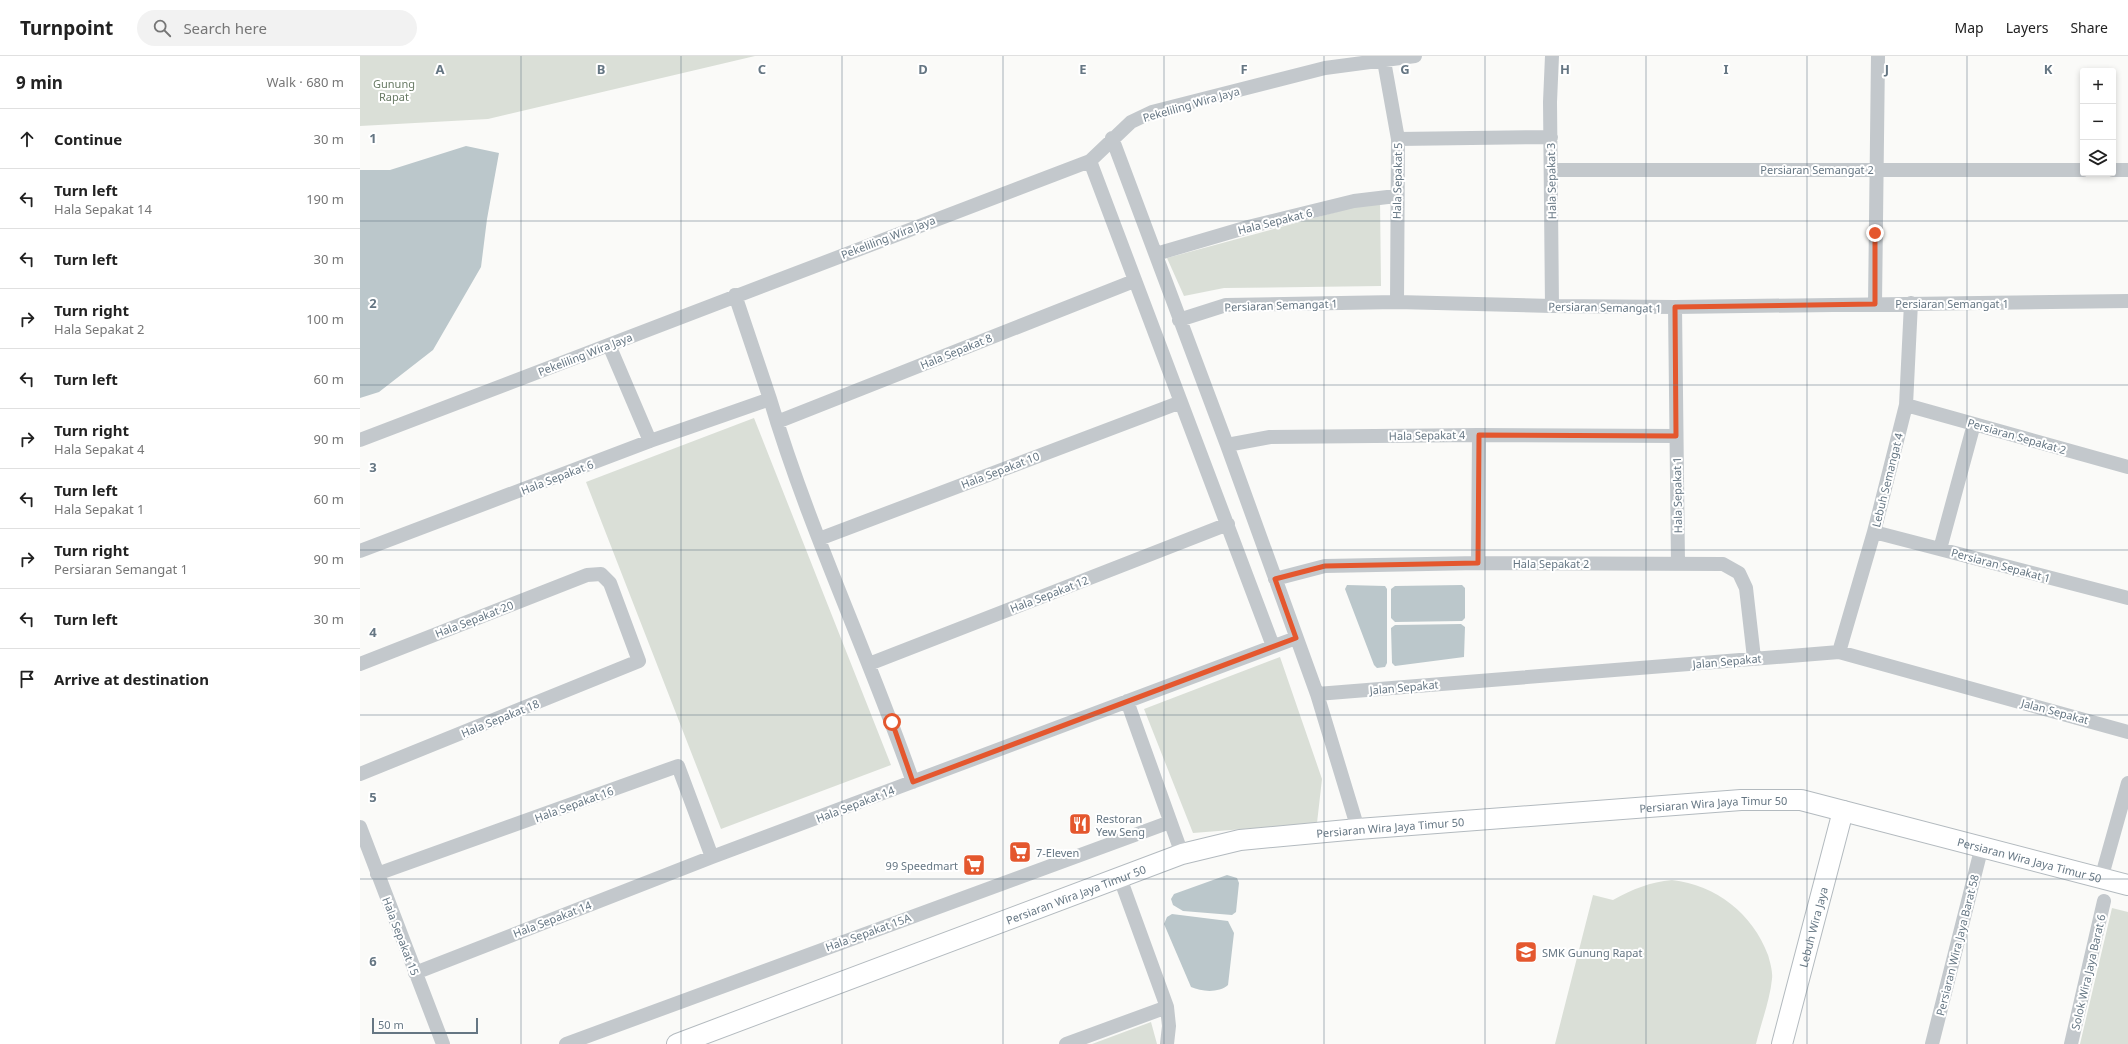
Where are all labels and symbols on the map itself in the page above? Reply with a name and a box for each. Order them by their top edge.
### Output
text: A [436,60,445,78]
text: B [597,60,605,78]
text: C [758,60,766,78]
text: D [918,60,928,78]
text: E [1079,60,1087,78]
text: F [1240,60,1248,78]
text: G [1400,60,1410,78]
text: H [1560,60,1570,78]
text: I [1723,60,1729,78]
text: J [1884,60,1889,78]
text: K [2044,60,2053,78]
park label: Gunung Rapat [373,76,415,104]
street label: Pekeliling Wira Jaya [1141,83,1241,125]
text: 1 [369,129,377,147]
street label: Hala Sepakat 5 [1389,143,1405,219]
street label: Hala Sepakat 3 [1543,143,1559,219]
street label: Persiaran Semangat 2 [1760,162,1874,177]
street label: Hala Sepakat 6 [1236,204,1314,238]
street label: Pekeliling Wira Jaya [839,212,937,262]
route end [1866,224,1884,242]
text: 2 [369,294,377,312]
street label: Persiaran Semangat 1 [1224,296,1338,314]
street label: Persiaran Semangat 1 [1895,296,2009,311]
street label: Persiaran Semangat 1 [1548,299,1662,315]
street label: Pekeliling Wira Jaya [536,329,634,379]
street label: Hala Sepakat 8 [918,330,994,372]
street label: Persiaran Sepakat 2 [1966,415,2068,457]
street label: Hala Sepakat 4 [1389,427,1466,443]
street label: Lebuh Semangat 4 [1868,431,1906,529]
street label: Hala Sepakat 10 [959,448,1041,492]
street label: Hala Sepakat 6 [519,456,595,498]
street label: Hala Sepakat 1 [1669,457,1685,533]
text: 3 [369,458,377,476]
street label: Persiaran Sepakat 1 [1950,545,2052,585]
street label: Hala Sepakat 2 [1513,556,1589,571]
street label: Hala Sepakat 12 [1008,572,1090,616]
street label: Hala Sepakat 20 [433,597,515,641]
text: 4 [369,623,377,641]
street label: Jalan Sepakat [1691,651,1762,672]
street label: Jalan Sepakat [1368,677,1439,698]
street label: Jalan Sepakat [2019,695,2090,727]
street label: Hala Sepakat 18 [459,696,541,740]
route start [883,713,901,731]
street label: Hala Sepakat 14 [814,782,897,826]
street label: Hala Sepakat 16 [533,783,615,825]
text: 5 [369,788,377,806]
street label: Persiaran Wira Jaya Timur 50 [1639,793,1787,815]
restaurant icon: Restoran Yew Seng [1067,811,1093,837]
place label: Restoran Yew Seng [1096,811,1145,839]
street label: Persiaran Wira Jaya Timur 50 [1316,813,1465,840]
street label: Persiaran Wira Jaya Timur 50 [1956,833,2103,885]
supermarket icon: 7-Eleven [1007,839,1033,865]
place label: 7-Eleven [1036,845,1079,860]
supermarket icon: 99 Speedmart [961,852,987,878]
place label: 99 Speedmart [886,858,958,873]
street label: Persiaran Wira Jaya Timur 50 [1004,861,1148,927]
street label: Persiaran Wira Jaya Barat 58 [1932,873,1982,1017]
street label: Lebuh Wira Jaya [1795,885,1830,969]
street label: Hala Sepakat 15 [379,895,423,977]
street label: Hala Sepakat 14 [511,897,594,941]
street label: Hala Sepakat 15A [823,909,914,954]
street label: Solok Wira Jaya Barat 6 [2067,913,2109,1031]
school or university icon: SMK Gunung Rapat [1513,939,1539,965]
place label: SMK Gunung Rapat [1542,945,1642,960]
text: 6 [369,952,377,970]
scale bar [372,1016,478,1035]

